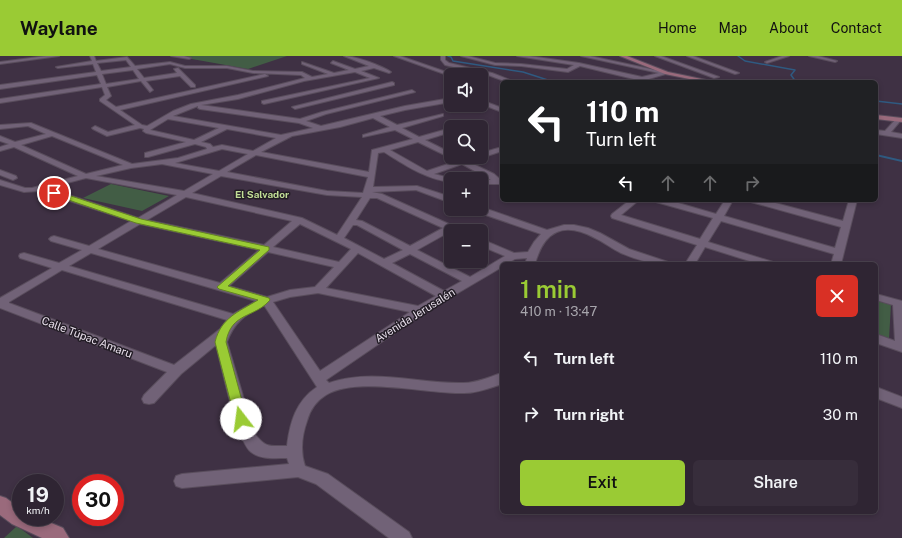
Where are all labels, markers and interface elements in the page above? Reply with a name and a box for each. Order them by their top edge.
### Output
text: Waylane [20,17,98,39]
text: Home [658,20,697,36]
text: Map [719,20,747,36]
text: About [769,20,809,36]
text: Contact [831,20,882,36]
map controls [444,68,488,268]
button: sound [444,68,488,112]
text: 110 m [586,95,659,128]
icon: left [520,96,572,148]
button: search [444,120,488,164]
text: Turn left [586,129,656,150]
button: + [444,172,488,216]
icon: left [615,172,637,194]
icon: ahead [657,172,679,194]
icon: ahead [699,172,721,194]
icon: right [741,172,763,194]
pin [37,176,71,210]
icon: arrive [43,182,65,204]
district label: El Salvador [235,188,289,200]
button: − [444,224,488,268]
text: 1 min [520,275,577,303]
button: close [816,275,858,317]
street label: Avenida Jerusalén [373,286,457,344]
text: 410 m · 13:47 [520,304,597,319]
street label: Calle Túpac Amaru [40,314,134,360]
icon: left [520,347,542,369]
text: Turn left [554,350,615,367]
text: 110 m [820,350,858,367]
position arrow [220,398,262,440]
icon: right [520,403,542,425]
text: Turn right [554,406,624,423]
text: 30 m [823,406,858,423]
button: Exit [520,460,685,506]
button: Share [693,460,858,506]
speed limit sign: 30 [72,474,124,526]
text: 19 [27,483,49,507]
text: km/h [26,504,50,516]

